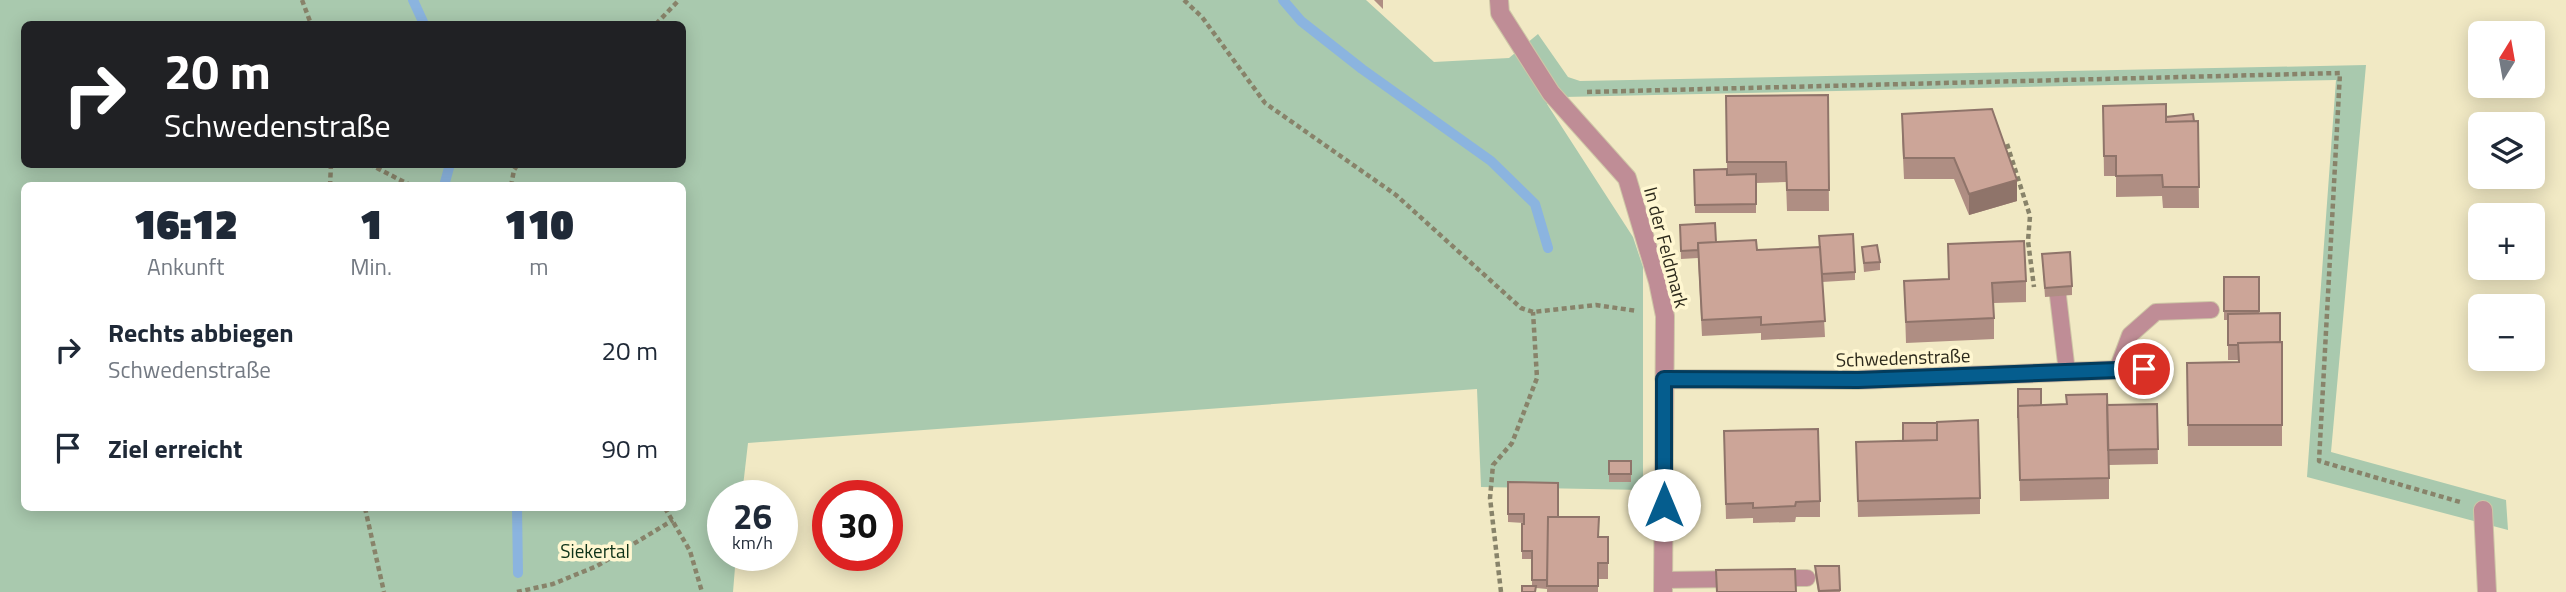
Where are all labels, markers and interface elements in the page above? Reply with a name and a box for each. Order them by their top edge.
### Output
north arrow [2468,21,2544,98]
map controls [2468,21,2545,371]
text: 20 m [164,33,271,108]
icon: right [49,49,140,140]
text: Schwedenstraße [164,101,391,149]
button: layers [2468,112,2545,189]
street label: In der Feldmark [1637,183,1697,311]
text: 16:12 [133,191,238,255]
text: 1 [360,191,383,255]
text: 110 [504,191,574,255]
button: + [2468,203,2545,280]
text: Ankunft [147,249,224,284]
text: Min. [350,249,392,284]
text: m [529,249,549,284]
button: − [2468,294,2545,371]
text: Rechts abbiegen [108,313,294,352]
icon: right [49,331,87,369]
text: 20 m [601,331,658,370]
pin [2114,339,2174,399]
street label: Schwedenstraße [1835,340,1971,374]
icon: arrive [2125,350,2163,388]
text: Schwedenstraße [108,352,271,387]
icon: arrive [49,429,87,467]
text: Ziel erreicht [108,429,243,468]
text: 90 m [601,429,658,468]
position arrow [1627,468,1701,542]
speed limit sign: 30 [812,480,903,571]
text: 26 [733,489,772,543]
text: km/h [732,529,773,556]
park label: Siekertal [560,536,630,565]

